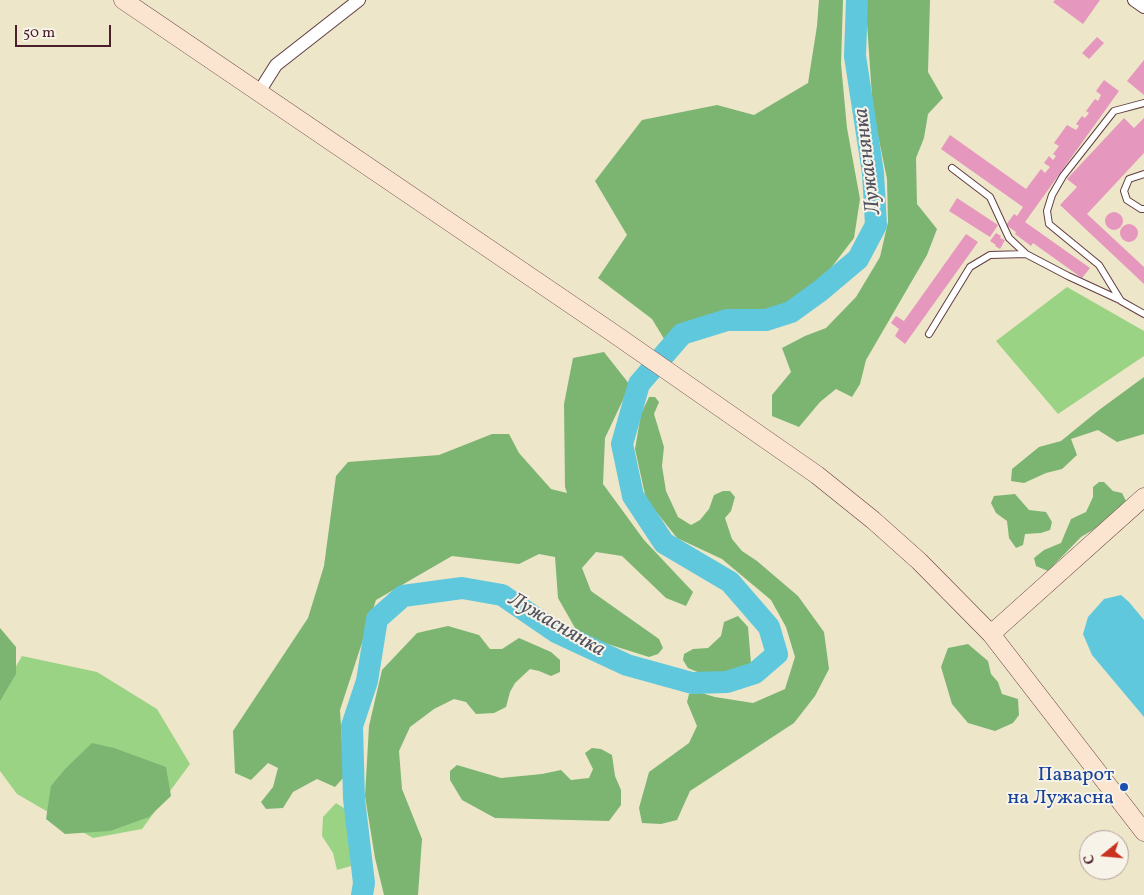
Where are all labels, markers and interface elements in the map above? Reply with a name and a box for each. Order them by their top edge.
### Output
scale bar [18,15,114,47]
text: 50 m [23,23,55,44]
water label: Лужаснянка [850,106,888,216]
water label: Лужаснянка [503,588,609,664]
place label: Паварот на Лужасна [1007,764,1114,811]
marker: Паварот на Лужасна [1118,781,1130,793]
north arrow [1079,830,1129,880]
text: С [1080,852,1101,866]

